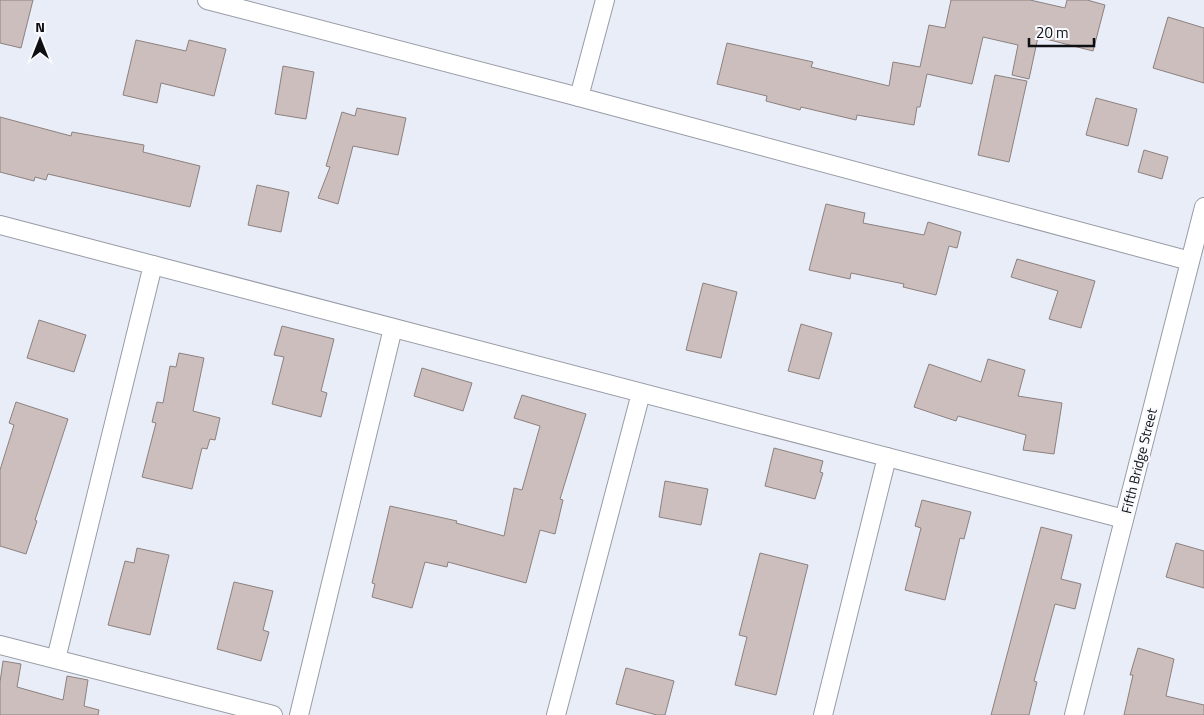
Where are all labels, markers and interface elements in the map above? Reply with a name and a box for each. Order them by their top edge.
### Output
north arrow [15,15,65,65]
scale bar [1029,15,1094,47]
text: N [35,16,45,37]
text: 20 m [1036,21,1069,44]
street label: Fifth Bridge Street [1115,406,1162,516]

